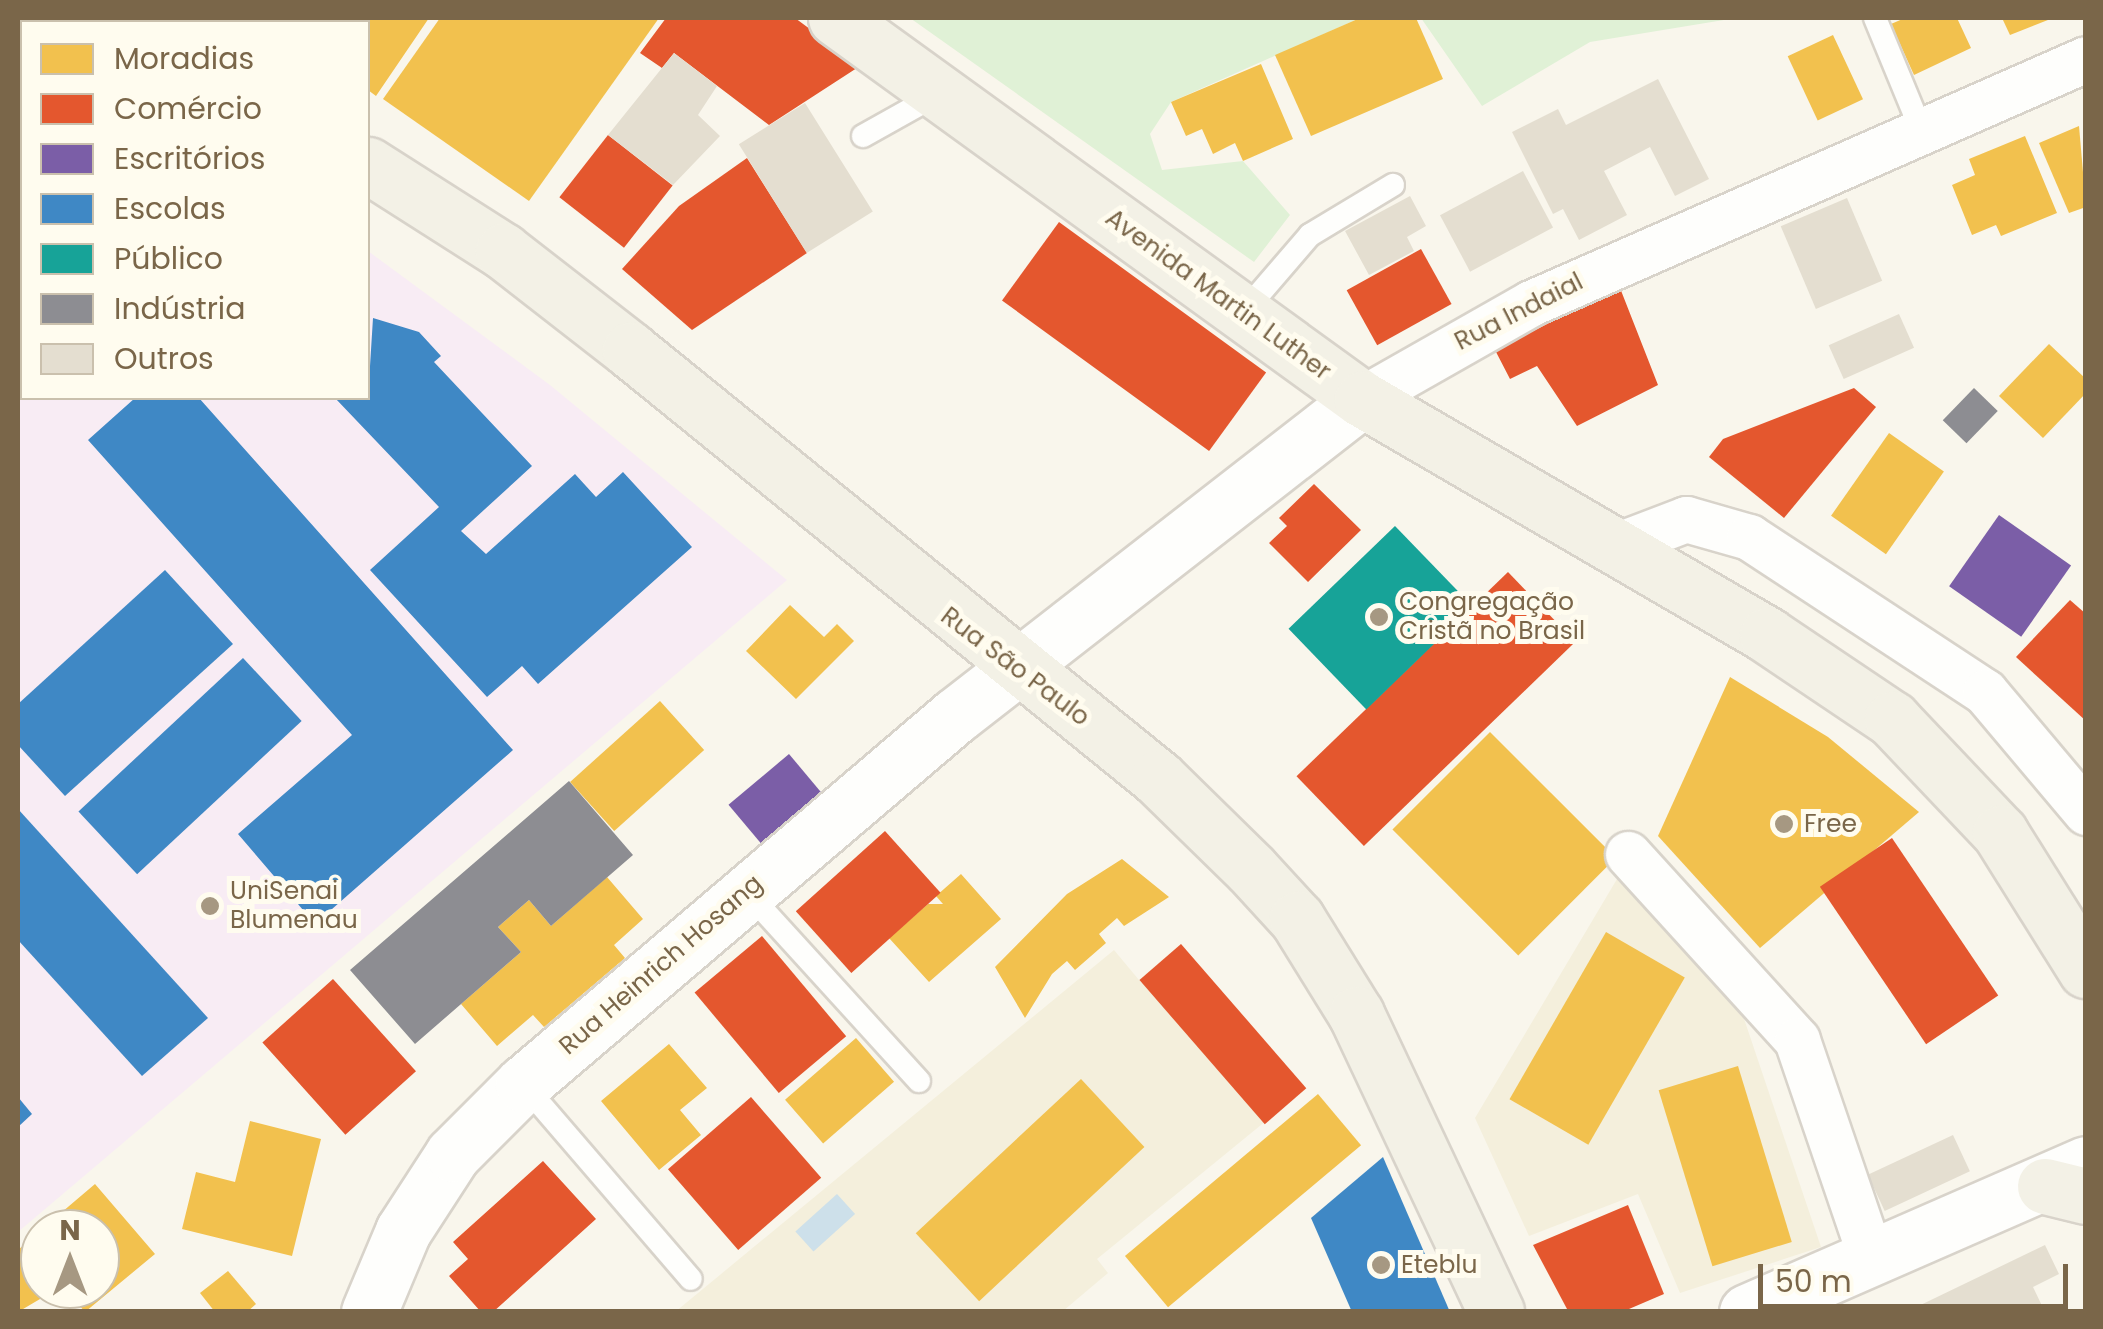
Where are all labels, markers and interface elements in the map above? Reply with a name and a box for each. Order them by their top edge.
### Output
legend [20,20,370,400]
text: Moradias [114,37,254,80]
text: Comércio [114,87,262,130]
text: Escritórios [114,137,265,180]
text: Escolas [114,187,226,230]
street label: Avenida Martin Luther [1099,203,1337,387]
text: Público [114,237,223,280]
street label: Rua Indaial [1450,267,1588,357]
text: Indústria [114,287,246,330]
text: Outros [114,337,214,380]
place label: Congregação Cristã no Brasil [1399,588,1585,647]
street label: Rua São Paulo [935,601,1095,733]
marker: Congregação Cristã no Brasil [1368,606,1390,628]
place label: Free [1804,809,1857,839]
marker: Free [1773,813,1795,835]
street label: Rua Heinrich Hosang [553,869,769,1061]
place label: UniSenai Blumenau [230,877,358,936]
marker: UniSenai Blumenau [199,895,221,917]
north arrow [20,1209,120,1309]
text: N [59,1211,81,1250]
scale bar [1763,1244,2073,1306]
place label: Eteblu [1401,1250,1477,1280]
marker: Eteblu [1370,1254,1392,1276]
text: 50 m [1775,1260,1852,1303]

